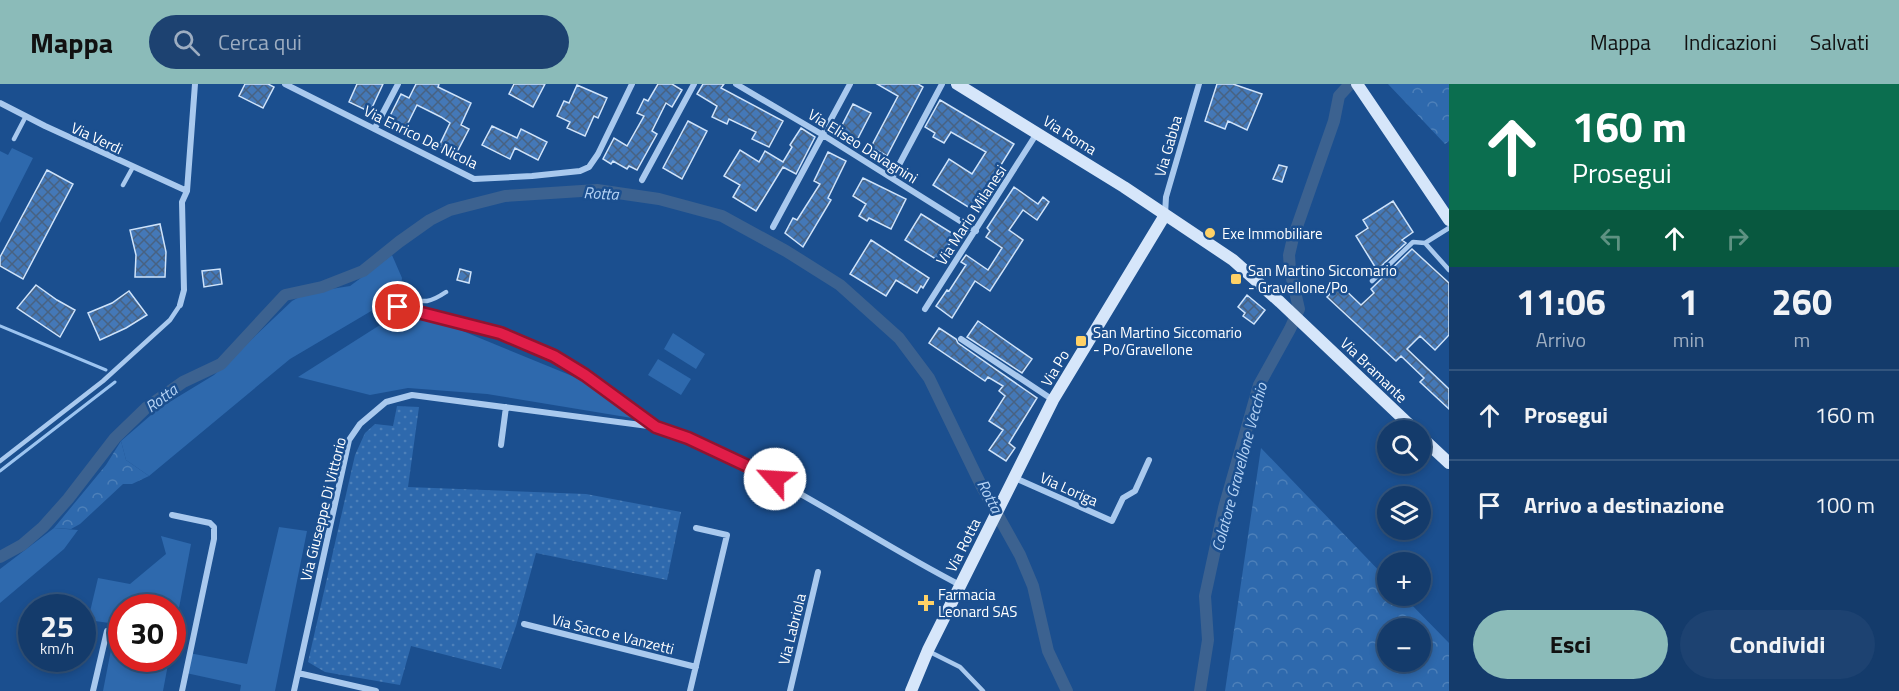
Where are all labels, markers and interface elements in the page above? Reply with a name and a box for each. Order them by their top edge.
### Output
search box [149,15,569,69]
text: Mappa [30,21,113,64]
text: Cerca qui [218,25,302,59]
icon: search [170,26,203,59]
text: Mappa [1590,26,1651,58]
text: Indicazioni [1684,26,1777,58]
text: Salvati [1810,26,1869,58]
text: 160 m [1572,94,1687,158]
street label: Via Enrico De Nicola [360,99,482,175]
street label: Via Eliseo Davagnini [804,103,922,189]
icon: ahead [1473,108,1551,186]
street label: Via Roma [1038,109,1102,161]
street label: Via Gabba [1148,112,1188,179]
street label: Via Verdi [67,116,127,160]
text: Prosegui [1572,152,1672,193]
street label: Via Mario Milanesi [930,160,1012,270]
water label: Rotta [583,180,620,206]
place label: Exe Immobiliare [1222,222,1323,245]
icon: left [1595,222,1628,255]
icon: ahead [1658,222,1691,255]
icon: right [1721,222,1754,255]
marker: Exe Immobiliare [1203,226,1217,240]
place label: San Martino Siccomario - Gravellone/Po [1248,259,1397,299]
marker: San Martino Siccomario - Gravellone/Po [1229,272,1243,286]
text: 11:06 [1516,274,1606,329]
text: 1 [1679,274,1699,329]
text: 260 [1772,274,1832,329]
pin [372,281,423,332]
icon: arrive [381,290,414,323]
place label: San Martino Siccomario - Po/Gravellone [1093,321,1242,361]
text: Arrivo [1536,324,1586,355]
text: min [1673,324,1705,355]
text: m [1793,324,1810,355]
street label: Via Bramante [1335,332,1413,408]
marker: San Martino Siccomario - Po/Gravellone [1074,334,1088,348]
street label: Via Po [1035,345,1075,391]
water label: Rotta [140,377,183,418]
water label: Colatore Gravellone Vecchio [1205,379,1273,554]
text: Prosegui [1524,398,1608,432]
text: 160 m [1815,398,1875,432]
icon: ahead [1473,399,1506,432]
map controls [1377,420,1431,672]
button: search [1377,420,1431,474]
street label: Via Giuseppe Di Vittorio [294,435,352,583]
position arrow [743,447,807,511]
street label: Via Loriga [1036,466,1102,512]
water label: Rotta [971,475,1009,518]
button: layers [1377,486,1431,540]
text: Arrivo a destinazione [1524,488,1724,522]
text: 100 m [1815,488,1875,522]
icon: arrive [1473,489,1506,522]
street label: Via Rotta [940,514,987,576]
button: + [1377,552,1431,606]
place label: Farmacia Leonard SAS [938,583,1017,623]
street label: Via Labriola [772,590,812,667]
speed limit sign: 30 [108,594,186,672]
marker: Farmacia Leonard SAS [919,596,933,610]
text: 25 [40,603,74,649]
street label: Via Sacco e Vanzetti [549,608,677,660]
button: Esci [1473,610,1668,679]
button: Condividi [1680,610,1875,679]
button: − [1377,618,1431,672]
text: km/h [40,637,74,660]

